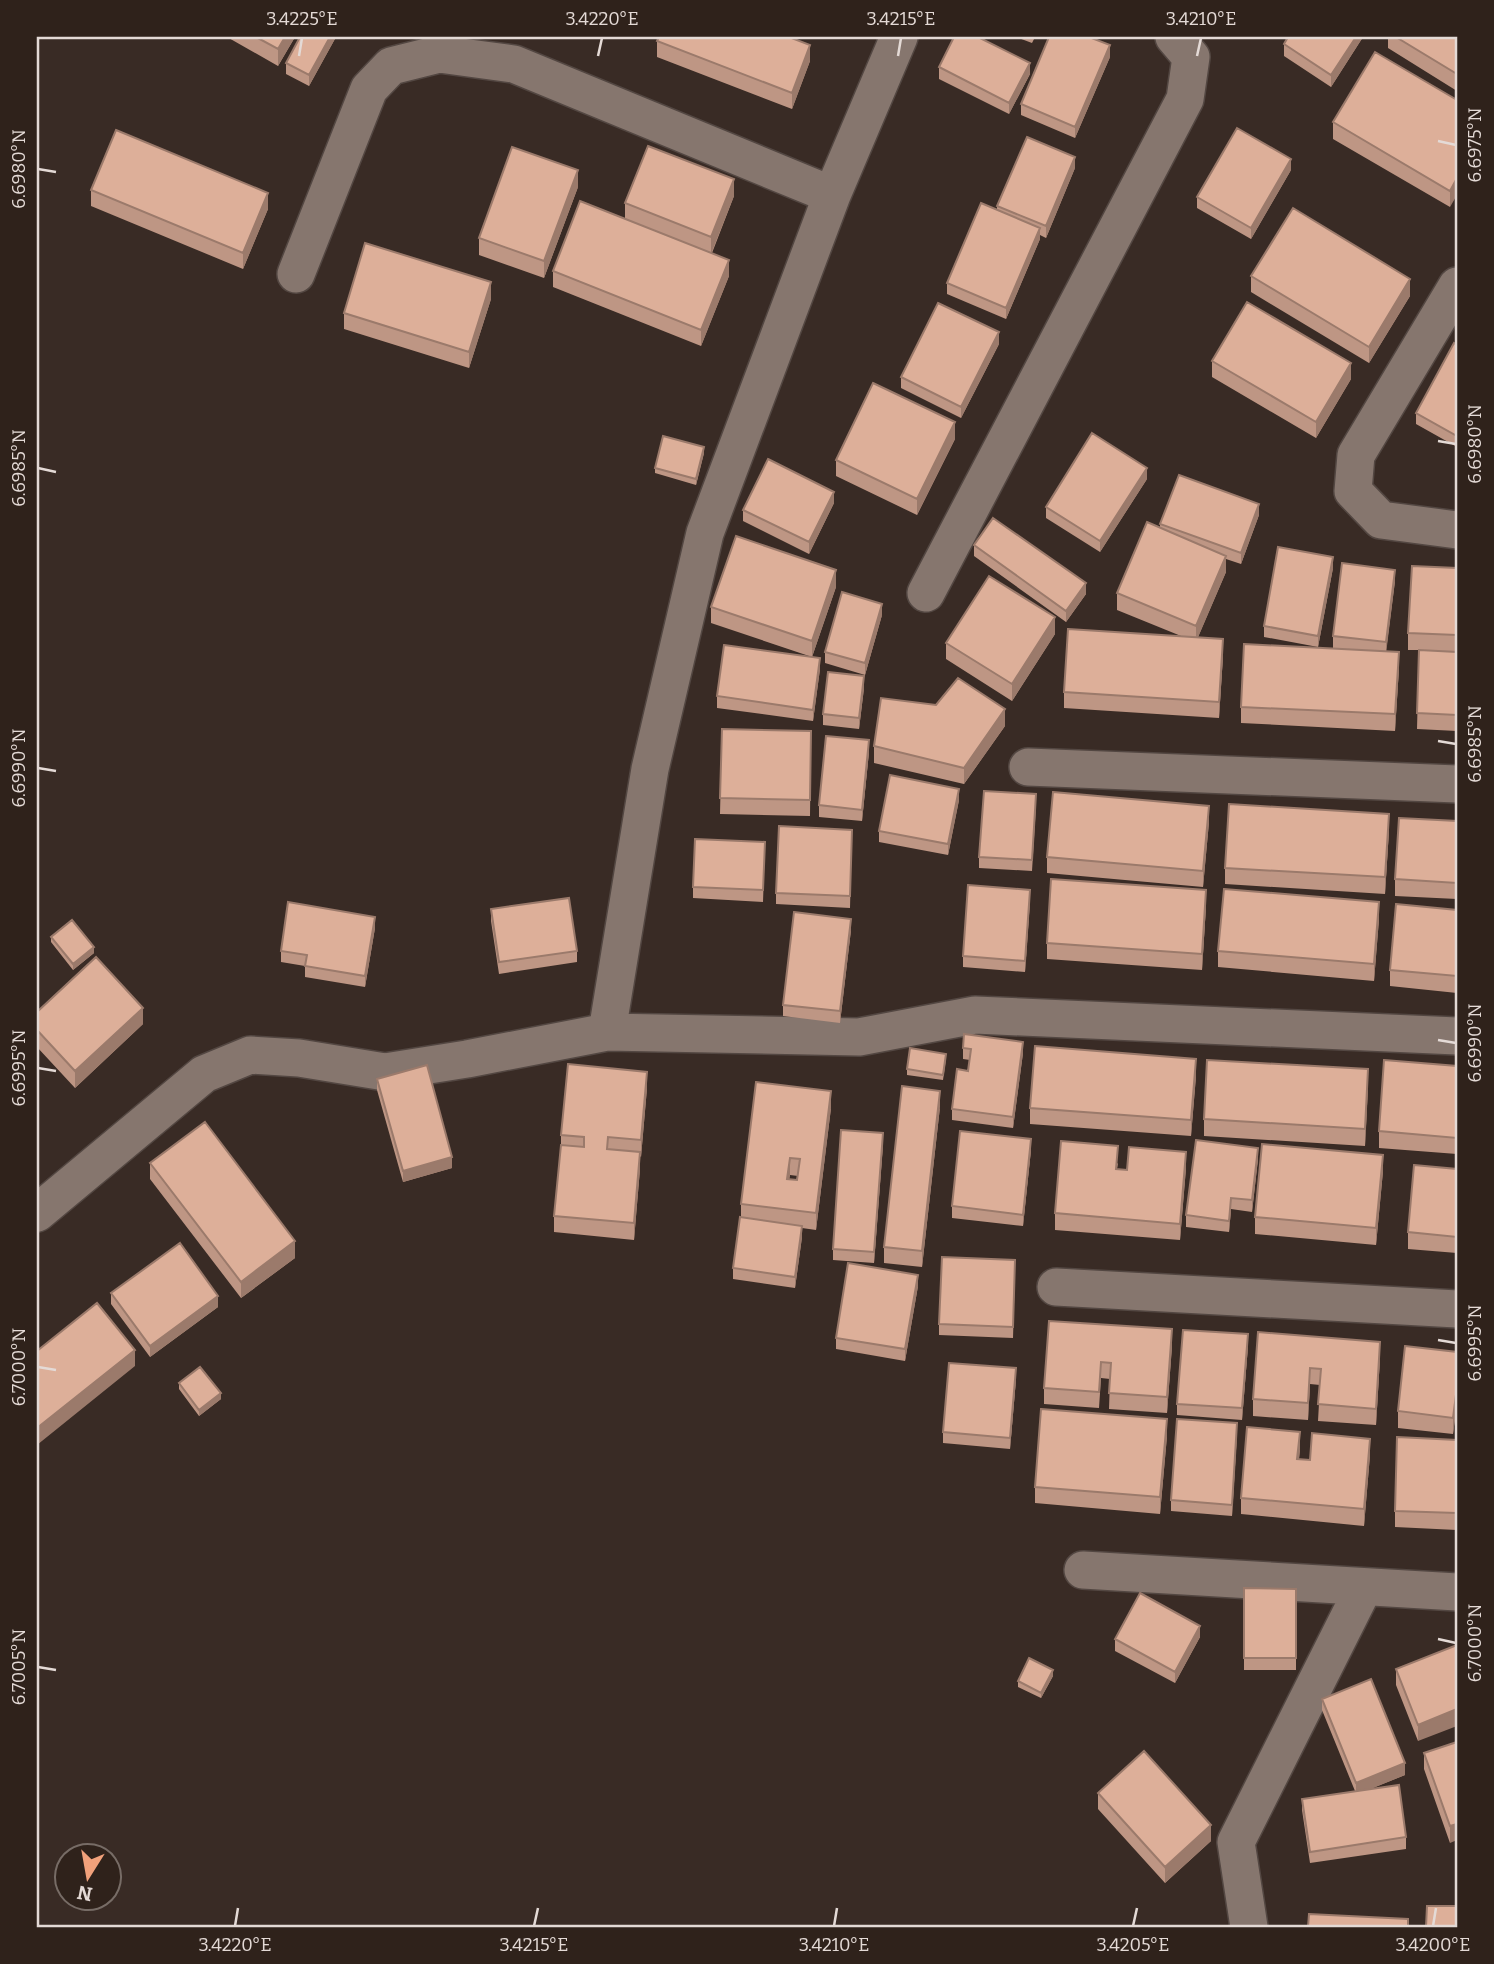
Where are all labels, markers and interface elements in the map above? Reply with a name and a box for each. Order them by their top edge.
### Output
text: 3.4225°E [266,8,338,30]
text: 3.4220°E [565,8,639,30]
text: 3.4215°E [867,8,935,30]
text: 3.4210°E [1166,8,1236,30]
text: 6.6975°N [1464,107,1486,183]
text: 6.6980°N [8,129,30,209]
text: 6.6980°N [1464,404,1486,484]
text: 6.6985°N [8,429,30,507]
text: 6.6985°N [1464,705,1486,783]
text: 6.6990°N [8,728,30,808]
text: 6.6990°N [1464,1003,1486,1083]
text: 6.6995°N [8,1029,30,1107]
text: 6.6995°N [1464,1304,1486,1382]
text: 6.7000°N [8,1328,30,1406]
text: 6.7000°N [1464,1604,1486,1682]
text: 6.7005°N [8,1629,30,1705]
north arrow [52,1842,122,1912]
text: N [75,1880,94,1906]
text: 3.4220°E [198,1934,272,1956]
text: 3.4215°E [500,1934,568,1956]
text: 3.4210°E [799,1934,869,1956]
text: 3.4205°E [1096,1934,1170,1956]
text: 3.4200°E [1396,1934,1470,1956]

